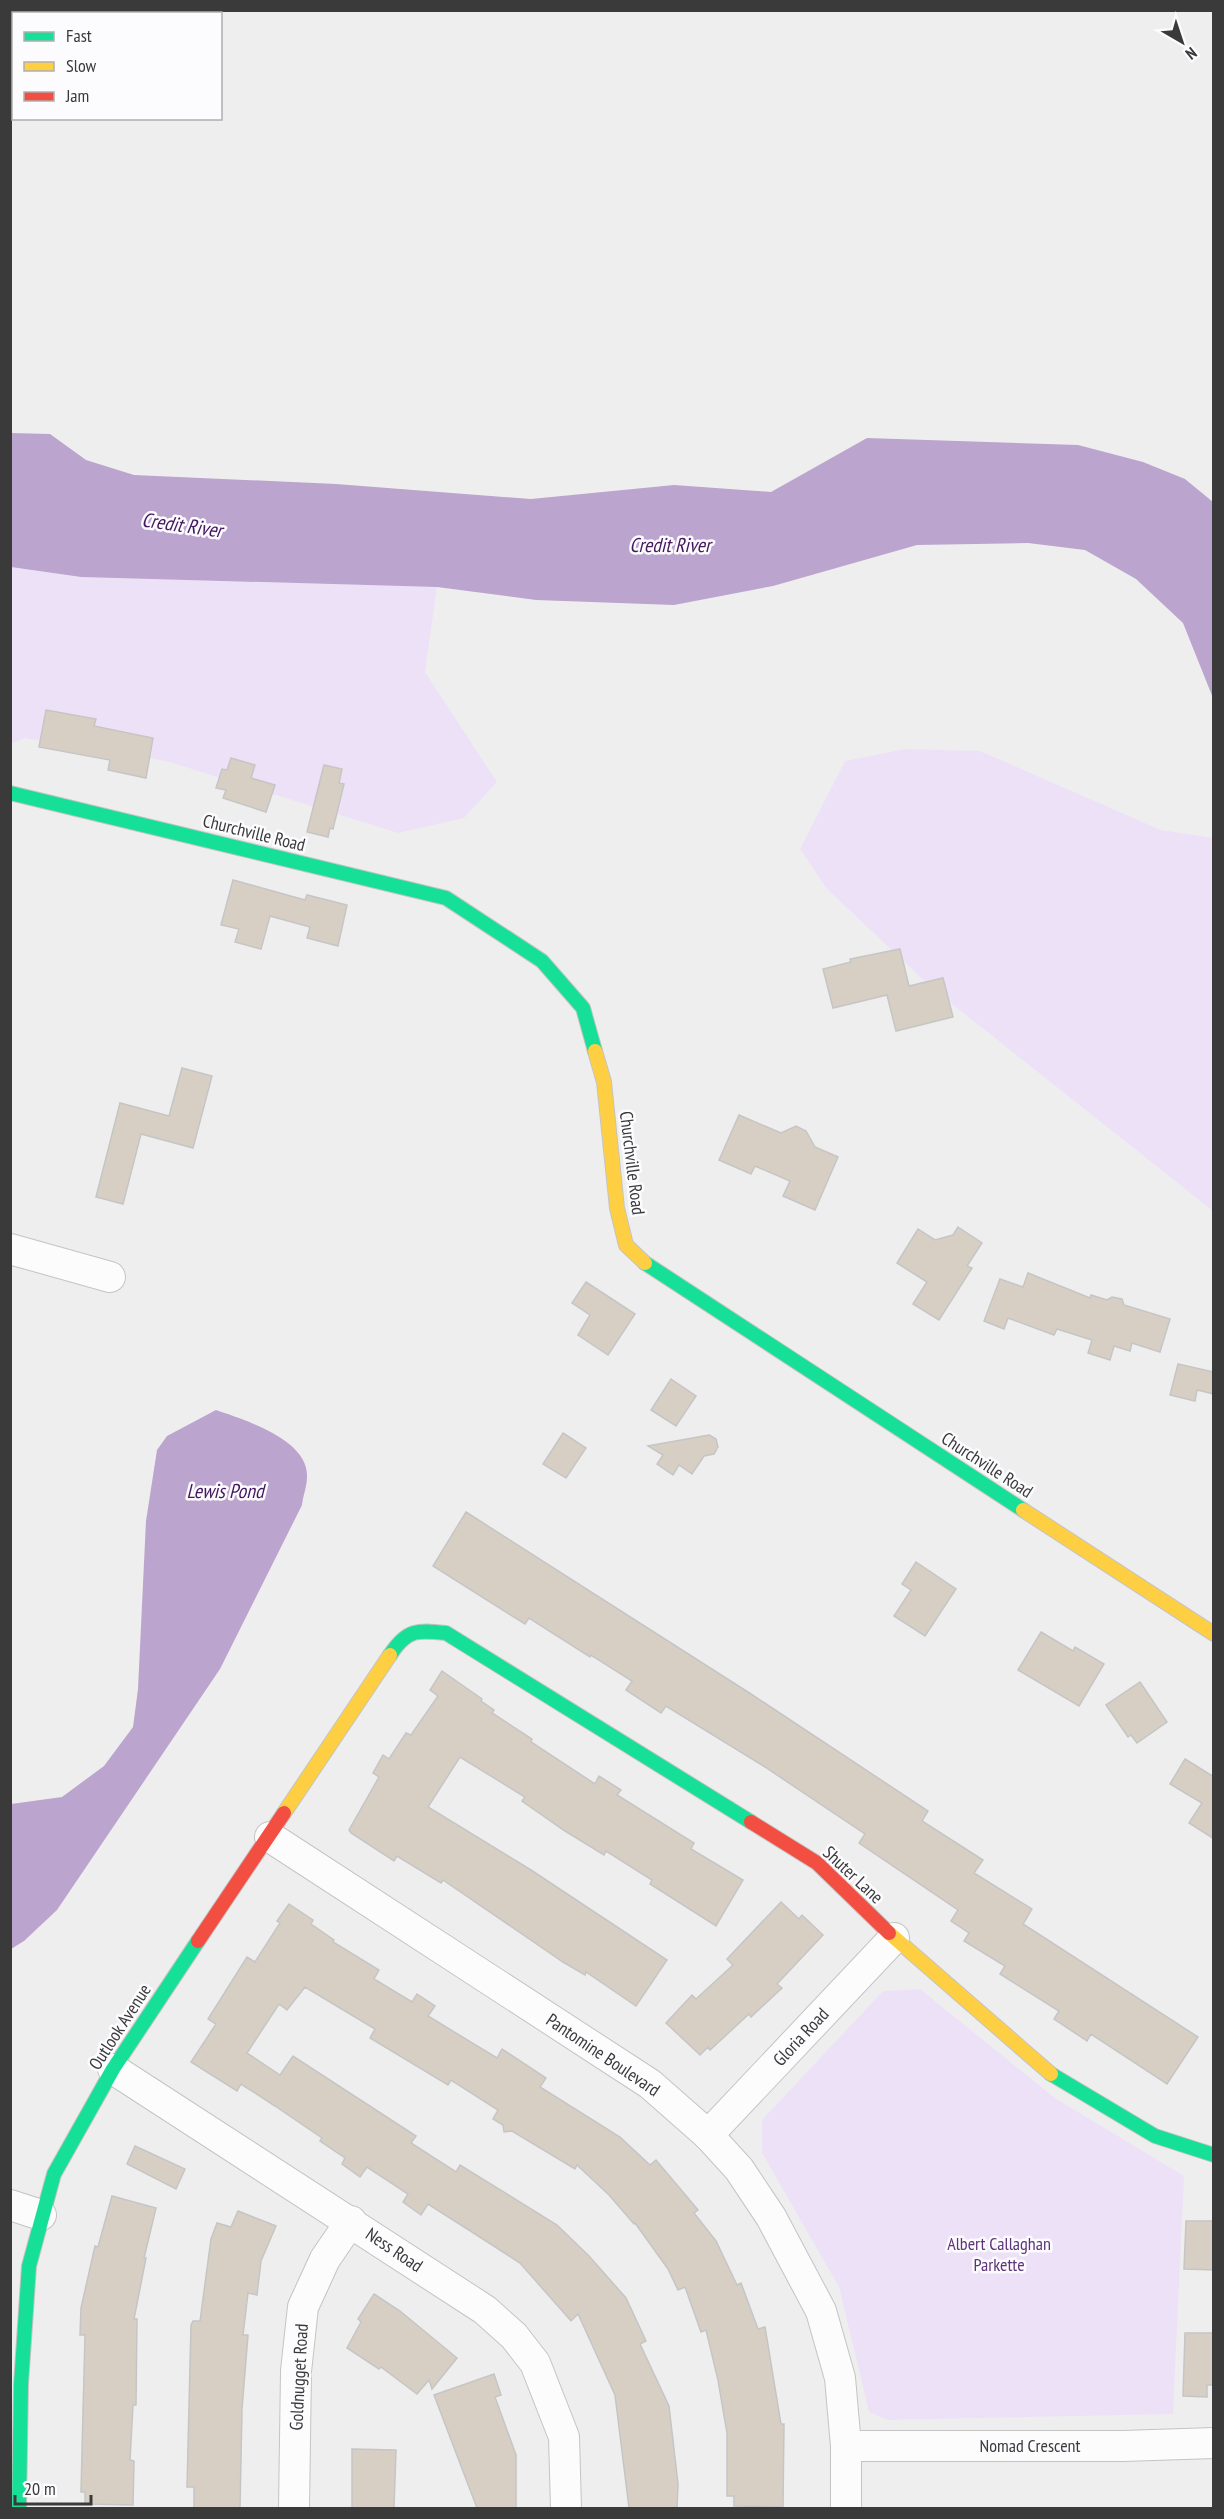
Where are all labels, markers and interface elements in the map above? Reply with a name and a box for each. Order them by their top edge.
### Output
legend [12,12,222,120]
north arrow [1152,12,1212,72]
text: Fast [66,24,92,47]
text: N [1182,43,1201,64]
text: Slow [66,54,97,77]
text: Jam [65,84,89,107]
water label: Credit River [140,507,226,544]
water label: Credit River [630,532,713,558]
street label: Churchville Road [201,809,308,856]
street label: Churchville Road [615,1110,650,1216]
street label: Churchville Road [937,1426,1037,1503]
water label: Lewis Pond [186,1478,266,1504]
street label: Shuter Lane [818,1841,888,1908]
street label: Outlook Avenue [83,1979,156,2074]
street label: Gloria Road [768,2003,833,2071]
street label: Pantomine Boulevard [542,2008,665,2101]
street label: Ness Road [361,2222,427,2277]
park label: Albert Callaghan Parkette [947,2232,1051,2276]
street label: Goldnugget Road [284,2323,313,2431]
street label: Nomad Crescent [980,2434,1080,2457]
scale bar [15,2468,92,2506]
text: 20 m [24,2477,56,2500]

